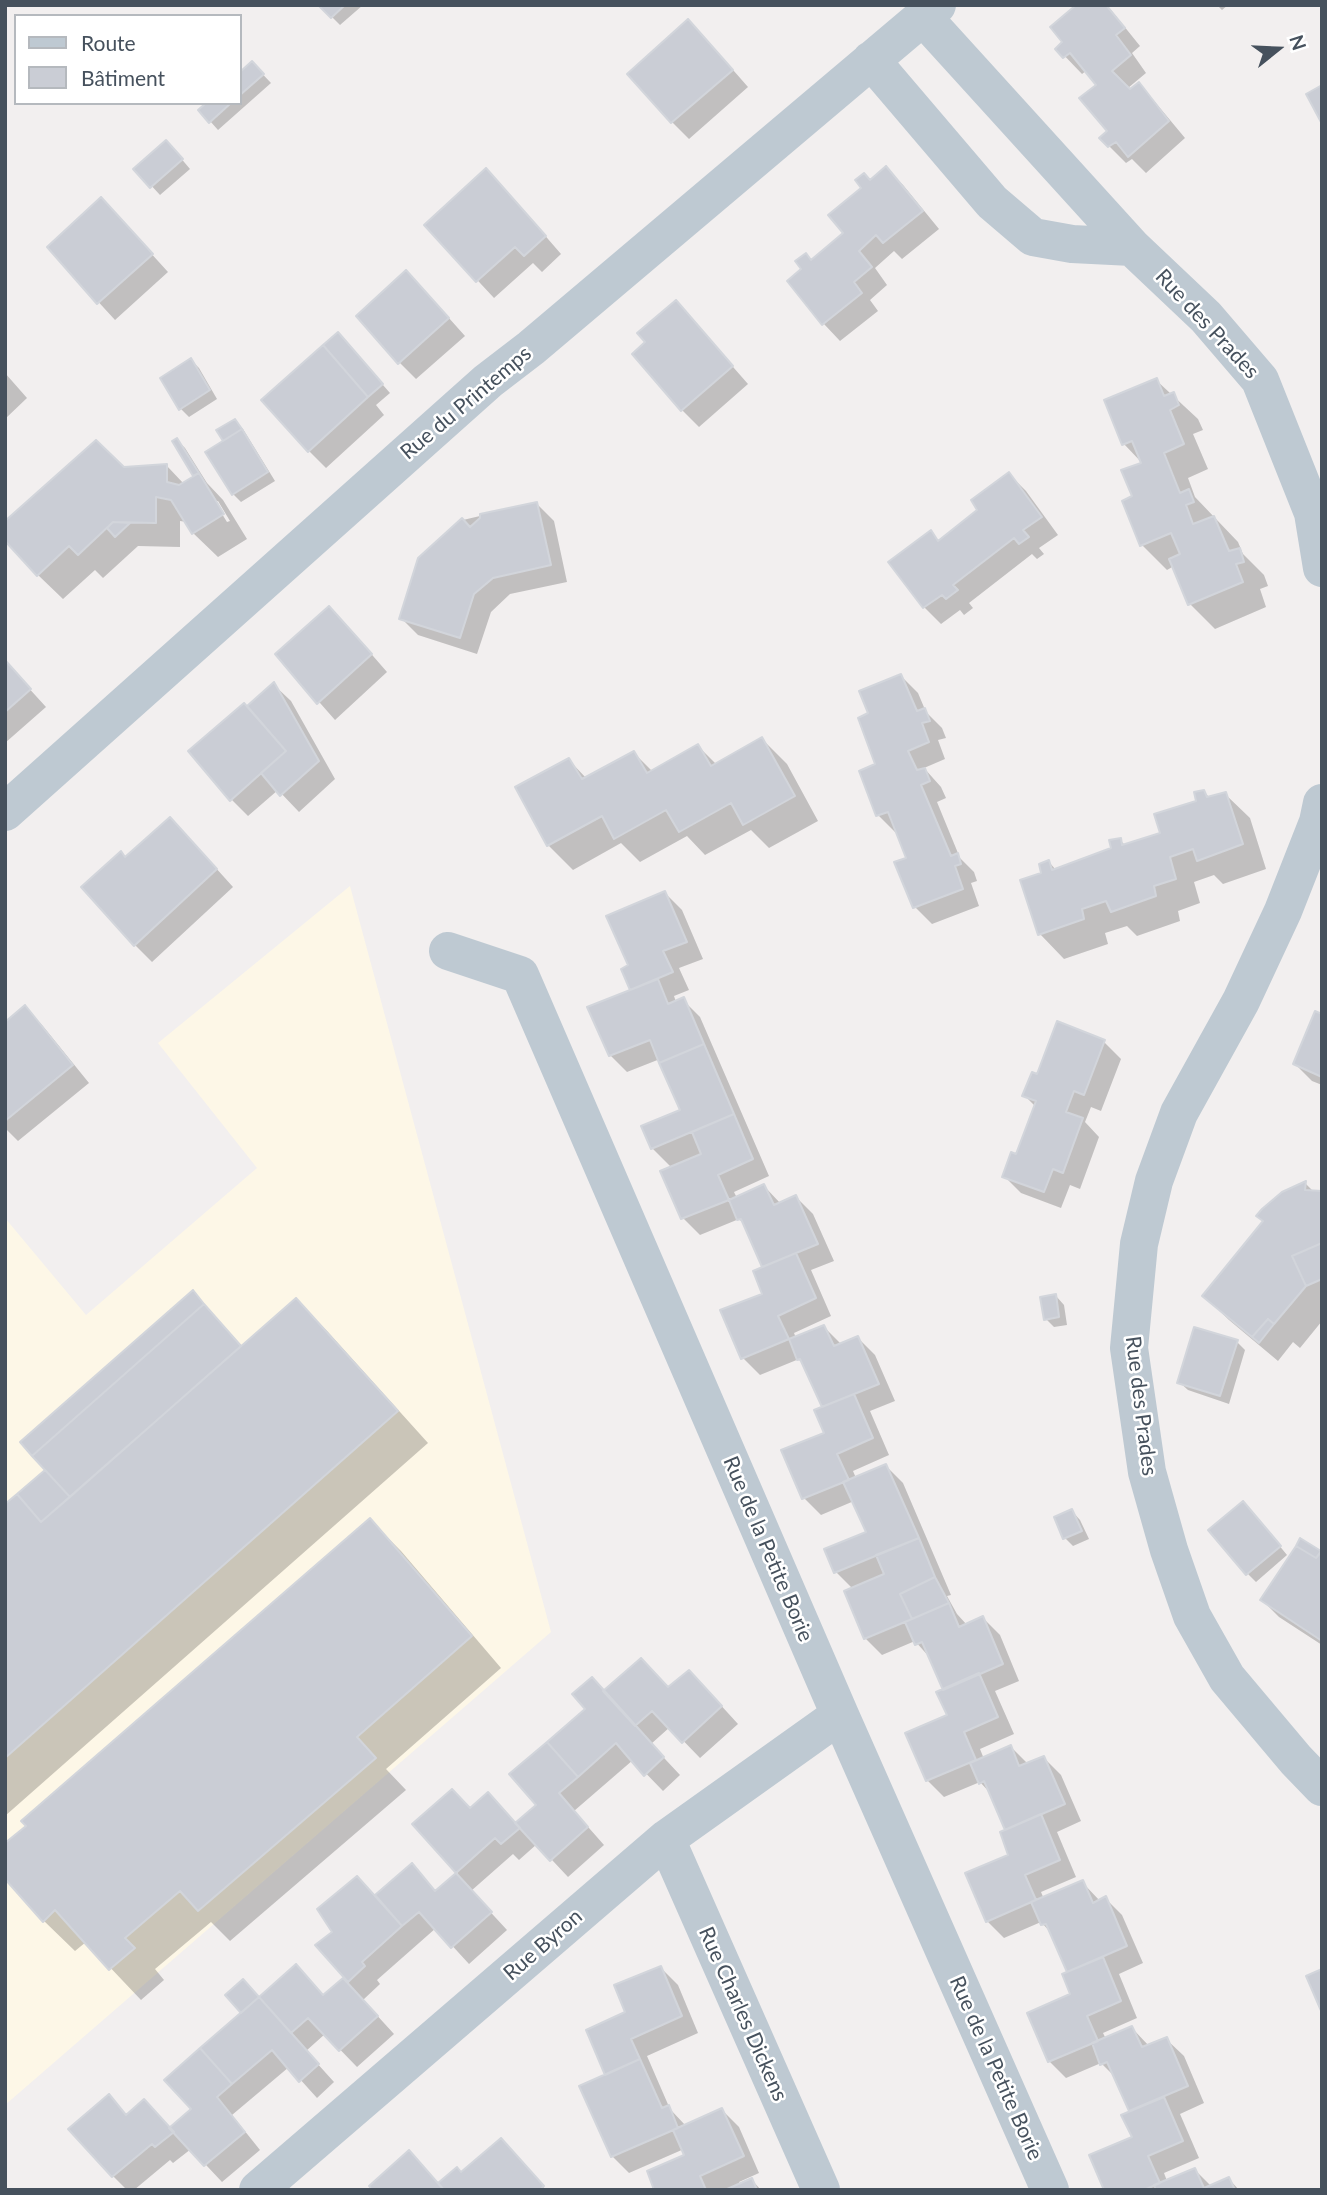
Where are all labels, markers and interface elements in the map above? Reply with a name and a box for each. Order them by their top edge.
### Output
legend [14,14,242,105]
north arrow [1243,14,1313,84]
text: Route [81,30,136,55]
text: N [1285,32,1312,53]
text: Bâtiment [81,65,165,90]
street label: Rue des Prades [1150,264,1264,384]
street label: Rue du Printemps [395,341,537,465]
street label: Rue des Prades [1120,1335,1162,1477]
street label: Rue de la Petite Borie [718,1453,818,1645]
street label: Rue Byron [499,1904,587,1986]
street label: Rue Charles Dickens [693,1923,793,2105]
street label: Rue de la Petite Borie [944,1972,1048,2164]

